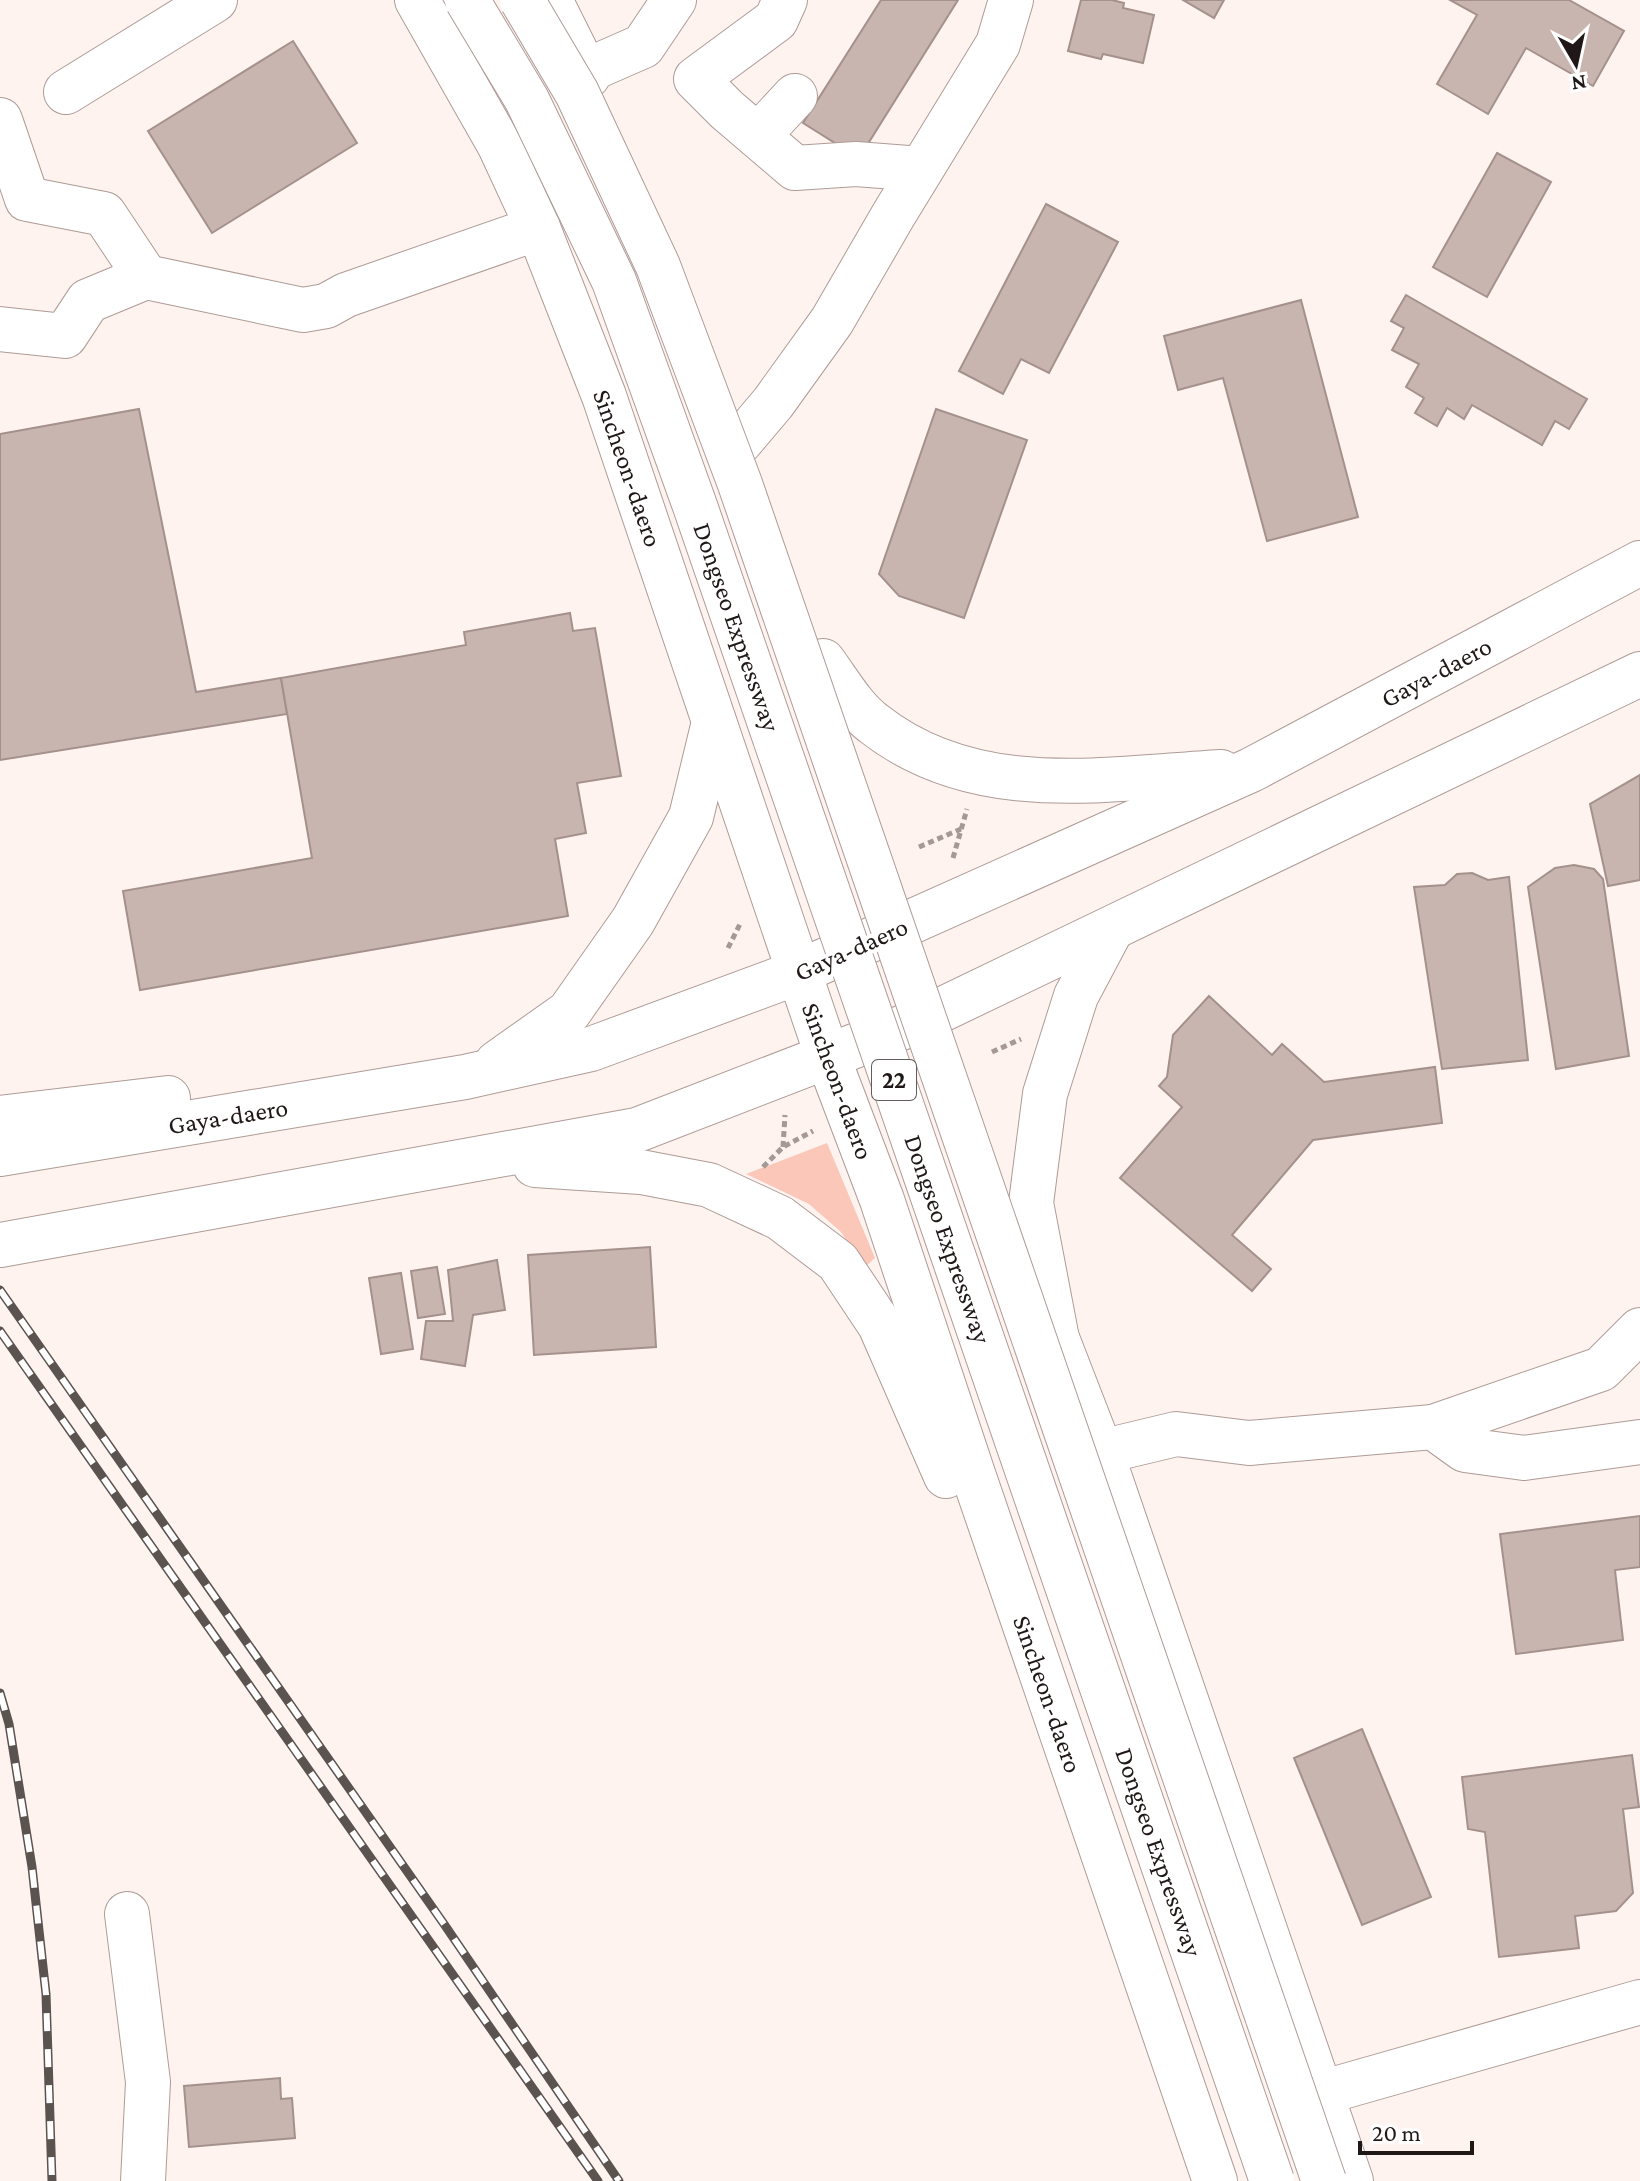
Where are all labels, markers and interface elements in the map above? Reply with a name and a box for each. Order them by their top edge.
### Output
north arrow [1536,24,1616,104]
text: N [1570,70,1588,97]
street label: Sincheon-daero [587,386,668,551]
street label: Dongseo Expressway [687,519,786,736]
street label: Gaya-daero [1376,631,1496,714]
street label: Gaya-daero [790,912,912,987]
street label: Sincheon-daero [796,999,879,1163]
road number: 22 [872,1060,916,1100]
street label: Gaya-daero [166,1093,290,1140]
street label: Dongseo Expressway [898,1131,997,1348]
street label: Sincheon-daero [1007,1612,1088,1777]
street label: Dongseo Expressway [1109,1744,1208,1961]
scale bar [1360,2105,1472,2155]
text: 20 m [1372,2119,1421,2146]

